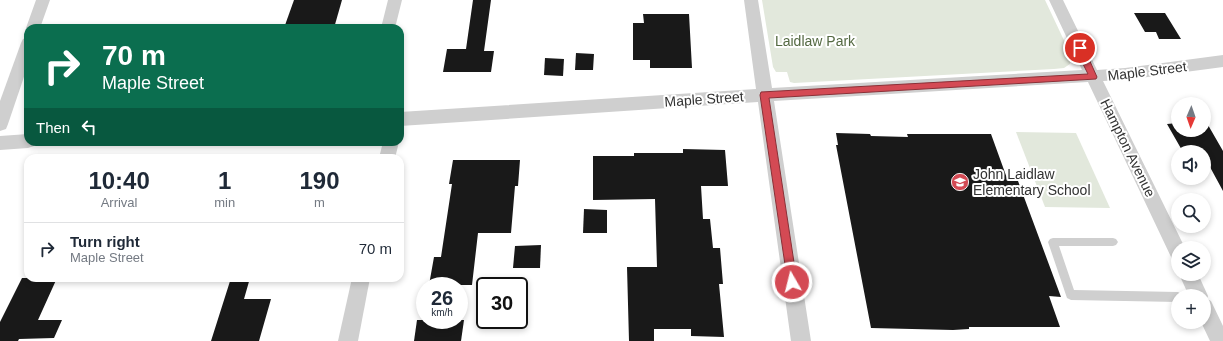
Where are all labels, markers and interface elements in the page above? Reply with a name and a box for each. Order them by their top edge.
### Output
pin [1063,31,1097,65]
park label: Laidlaw Park [775,33,856,49]
icon: arrive [1069,37,1091,59]
icon: right [36,40,88,92]
text: 70 m [102,40,166,71]
street label: Maple Street [1107,58,1187,84]
text: Maple Street [102,73,204,93]
street label: Maple Street [664,88,744,110]
street label: Hampton Avenue [1097,96,1159,200]
north arrow [1171,97,1211,137]
map controls [1171,97,1211,329]
icon: left [78,116,100,138]
text: Then [36,119,70,136]
button: sound [1171,145,1211,185]
place label: John Laidlaw Elementary School [973,166,1091,198]
text: 10:40 [88,167,150,194]
text: 1 [218,167,231,194]
text: 190 [300,167,340,194]
school or university icon: John Laidlaw Elementary School [950,172,970,192]
button: search [1171,193,1211,233]
text: Arrival [101,195,138,210]
text: min [214,195,235,210]
text: m [314,195,325,210]
text: Turn right [70,233,140,250]
icon: right [36,238,58,260]
text: 70 m [359,240,392,257]
button: layers [1171,241,1211,281]
text: Maple Street [70,250,144,265]
position arrow [771,261,813,303]
speed limit sign: 30 [476,277,528,329]
text: 26 [431,287,453,309]
button: + [1171,289,1211,329]
text: km/h [431,307,453,318]

